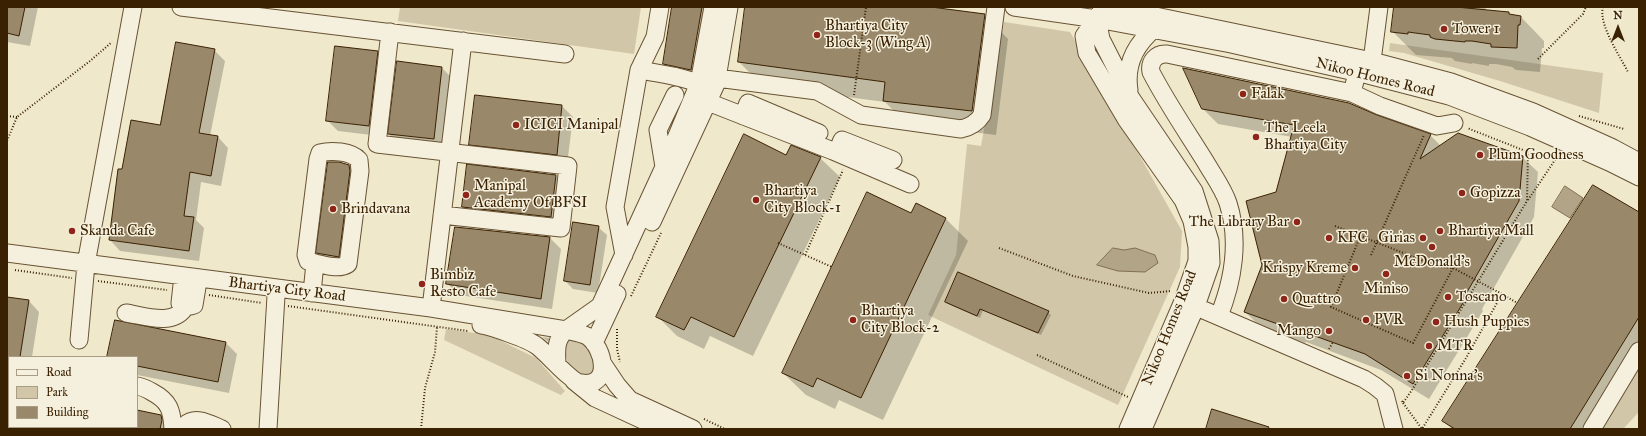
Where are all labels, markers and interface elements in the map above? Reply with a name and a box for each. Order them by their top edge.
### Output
north arrow [1598,8,1638,48]
text: N [1613,9,1623,22]
place label: Bhartiya City Block-3 (Wing A) [825,17,931,52]
place label: Tower 1 [1452,20,1499,38]
marker: Tower 1 [1439,24,1449,34]
marker: Bhartiya City Block-3 (Wing A) [812,30,822,40]
street label: Nikoo Homes Road [1314,55,1436,101]
place label: Falak [1251,85,1284,103]
marker: Falak [1238,89,1248,99]
place label: ICICI Manipal [524,116,619,134]
place label: The Leela Bhartiya City [1264,119,1347,154]
marker: ICICI Manipal [511,120,521,130]
marker: The Leela Bhartiya City [1251,132,1261,142]
place label: Plum Goodness [1488,146,1584,164]
marker: Plum Goodness [1475,150,1485,160]
place label: Manipal Academy Of BFSI [474,177,587,212]
place label: Bhartiya City Block-1 [764,182,841,217]
place label: Gopizza [1470,184,1520,202]
marker: Gopizza [1457,188,1467,198]
marker: Manipal Academy Of BFSI [461,190,471,200]
marker: Bhartiya City Block-1 [751,195,761,205]
place label: Brindavana [341,200,410,218]
marker: Brindavana [328,204,338,214]
place label: The Library Bar [1189,213,1289,231]
marker: The Library Bar [1292,217,1302,227]
place label: Skanda Cafe [80,222,155,240]
place label: Bhartiya Mall [1448,222,1534,240]
marker: Skanda Cafe [67,226,77,236]
marker: Bhartiya Mall [1435,226,1445,236]
place label: KFC [1337,229,1368,247]
place label: Girias [1378,229,1415,247]
marker: KFC [1324,233,1334,243]
marker: Girias [1418,233,1428,243]
marker: McDonald's [1427,242,1437,252]
place label: McDonald's [1394,253,1470,271]
place label: Krispy Kreme [1262,259,1347,277]
marker: Krispy Kreme [1350,263,1360,273]
place label: Bimbiz Resto Cafe [430,266,496,301]
street label: Nikoo Homes Road [1139,268,1201,388]
marker: Miniso [1381,269,1391,279]
street label: Bhartiya City Road [227,274,347,306]
marker: Bimbiz Resto Cafe [417,279,427,289]
place label: Miniso [1364,280,1408,298]
place label: Toscano [1456,288,1507,306]
place label: Quattro [1292,290,1341,308]
marker: Toscano [1443,292,1453,302]
marker: Quattro [1279,294,1289,304]
place label: Bhartiya City Block-2 [861,302,939,337]
place label: PVR [1374,311,1404,329]
place label: Hush Puppies [1444,313,1529,331]
marker: Bhartiya City Block-2 [848,315,858,325]
marker: PVR [1361,315,1371,325]
marker: Hush Puppies [1431,317,1441,327]
place label: Mango [1276,322,1321,340]
marker: Mango [1324,326,1334,336]
place label: MTR [1437,337,1473,355]
marker: MTR [1424,341,1434,351]
legend [8,356,138,428]
text: Road [46,365,72,379]
place label: Si Nonna's [1415,367,1483,385]
marker: Si Nonna's [1402,371,1412,381]
text: Park [46,385,68,399]
text: Building [46,405,88,419]

